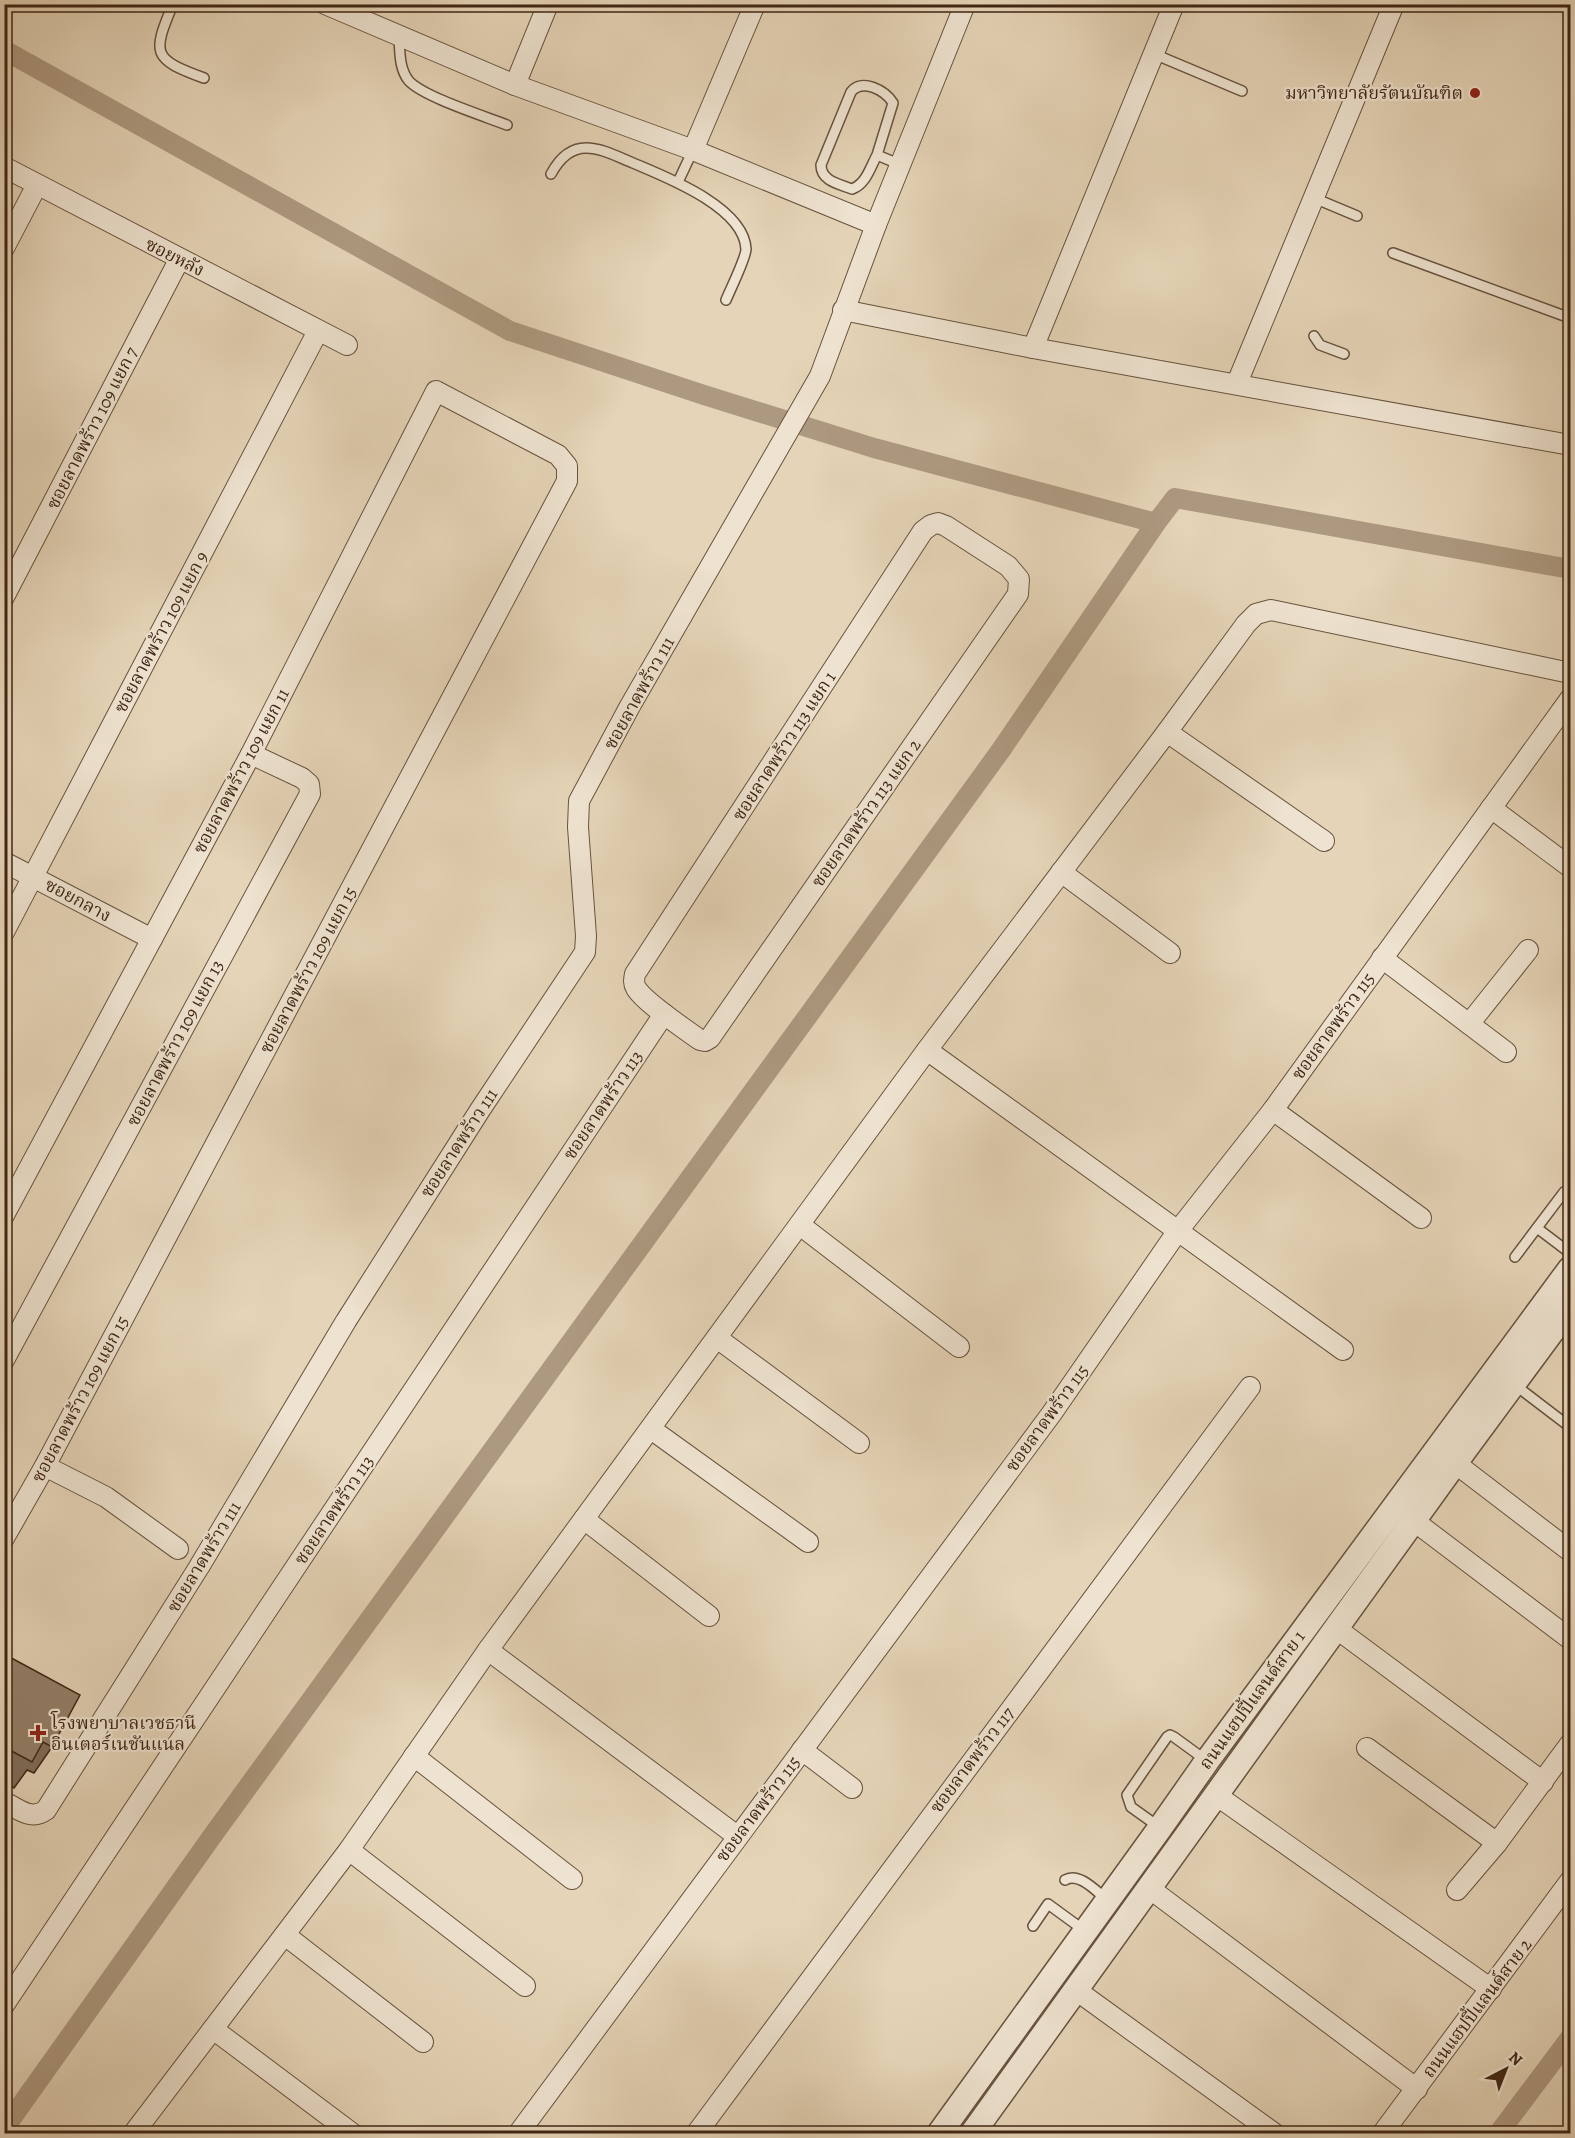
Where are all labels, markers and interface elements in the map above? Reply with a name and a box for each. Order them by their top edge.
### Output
place label: มหาวิทยาลัยรัตนบัณฑิต [1285,81,1463,105]
marker: มหาวิทยาลัยรัตนบัณฑิต [1468,86,1482,100]
street label: ซอยหลัง [141,232,209,282]
street label: ซอยลาดพร้าว 109 แยก 7 [41,342,144,513]
street label: ซอยลาดพร้าว 109 แยก 9 [108,547,214,717]
street label: ซอยลาดพร้าว 111 [598,632,680,754]
street label: ซอยลาดพร้าว 113 แยก 1 [727,667,841,825]
street label: ซอยลาดพร้าว 109 แยก 11 [187,684,295,858]
street label: ซอยลาดพร้าว 113 แยก 2 [806,734,927,892]
street label: ซอยกลาง [41,873,115,927]
street label: ซอยลาดพร้าว 109 แยก 15 [254,883,362,1057]
street label: ซอยลาดพร้าว 109 แยก 13 [121,956,229,1130]
street label: ซอยลาดพร้าว 115 [1286,968,1380,1084]
street label: ซอยลาดพร้าว 113 [558,1046,648,1164]
street label: ซอยลาดพร้าว 111 [415,1084,503,1202]
street label: ซอยลาดพร้าว 109 แยก 15 [26,1312,134,1486]
street label: ซอยลาดพร้าว 115 [1000,1360,1094,1476]
street label: ซอยลาดพร้าว 113 [289,1451,379,1569]
street label: ซอยลาดพร้าว 111 [161,1497,247,1617]
street label: ถนนแฮปปี้แลนด์สาย 1 [1192,1625,1311,1774]
street label: ซอยลาดพร้าว 117 [924,1702,1020,1818]
place label: โรงพยาบาลเวชธานี อินเตอร์เนชันแนล [50,1710,196,1756]
marker: โรงพยาบาลเวชธานี อินเตอร์เนชันแนล [29,1724,47,1742]
street label: ซอยลาดพร้าว 115 [710,1751,806,1867]
street label: ถนนแฮปปี้แลนด์สาย 2 [1415,1932,1538,2083]
north arrow [1476,2039,1536,2099]
text: N [1504,2047,1527,2071]

